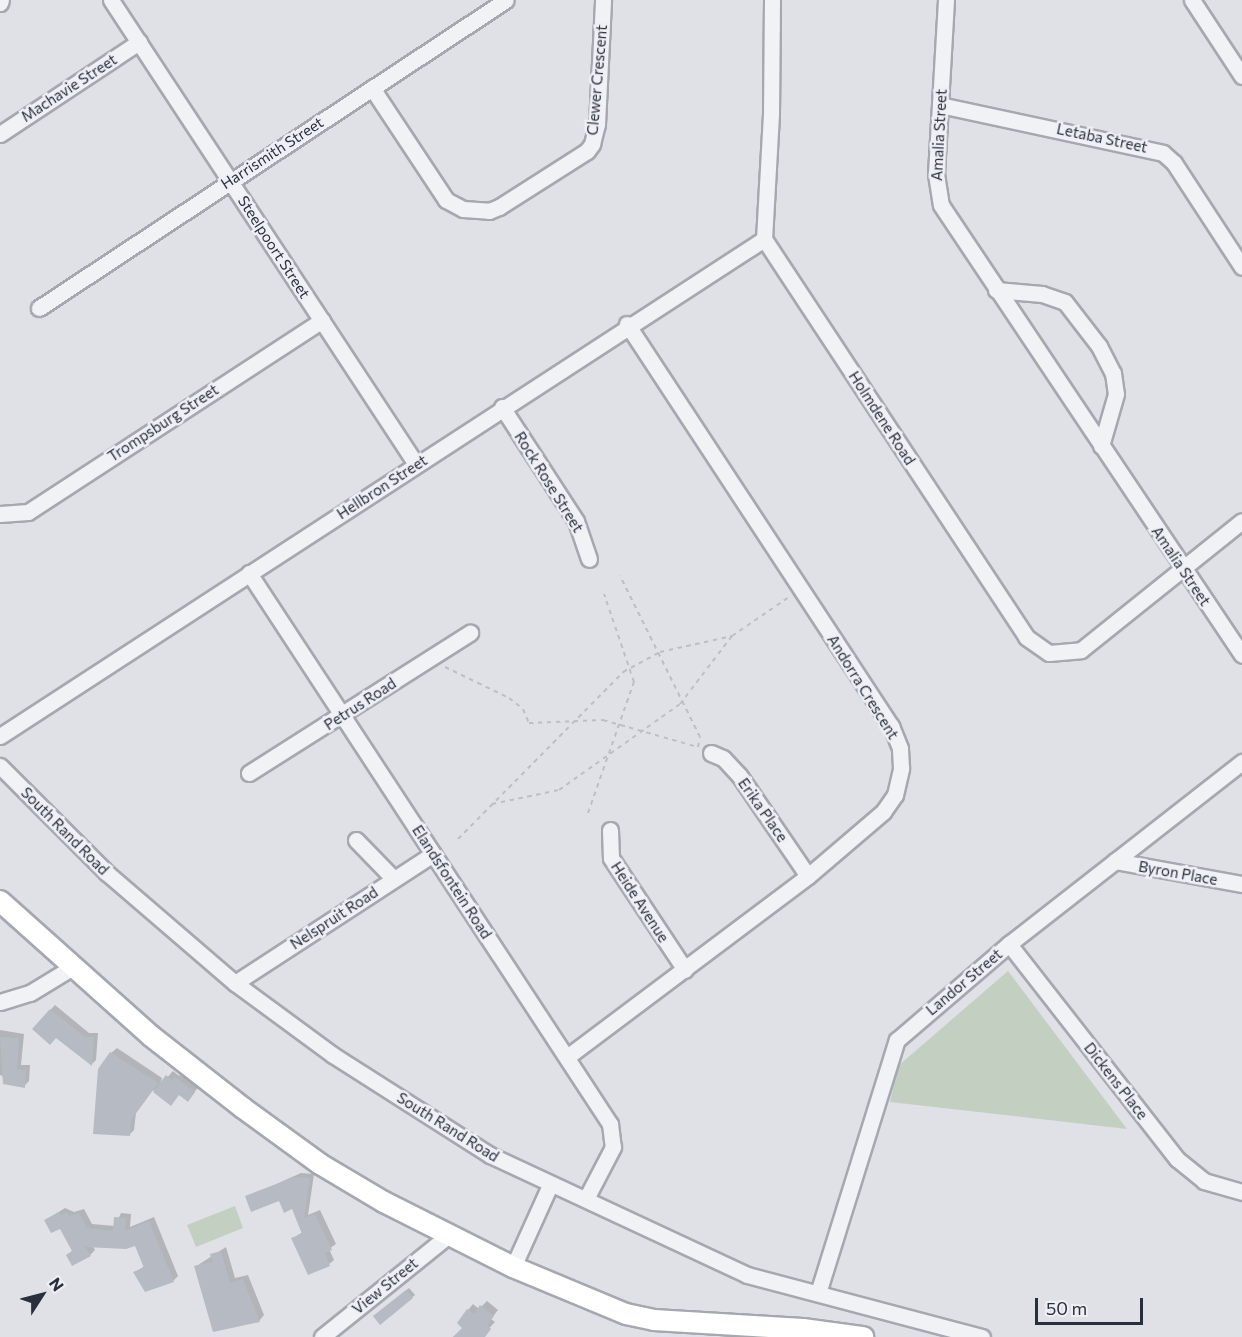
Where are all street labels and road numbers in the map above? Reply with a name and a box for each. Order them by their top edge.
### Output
street label: Clewer Crescent [583,24,611,136]
street label: Machavie Street [18,50,120,126]
street label: Amalia Street [928,89,950,181]
street label: Harrismith Street [217,113,327,193]
street label: Letaba Street [1055,120,1149,156]
street label: Steelpoort Street [234,192,314,302]
street label: Holmdene Road [845,368,919,468]
street label: Trompsburg Street [104,381,222,465]
street label: Rock Rose Street [511,428,587,536]
street label: Hellbron Street [333,451,431,523]
street label: Amalia Street [1148,523,1214,609]
street label: Andorra Crescent [824,631,902,743]
street label: Petrus Road [321,674,399,734]
street label: Erika Place [734,775,792,845]
street label: South Rand Road [17,783,113,879]
street label: Elandsfontein Road [408,822,496,942]
street label: Byron Place [1137,857,1219,889]
street label: Heide Avenue [607,858,673,946]
street label: Nelspruit Road [287,883,381,953]
street label: Landor Street [922,945,1006,1019]
street label: Dickens Place [1080,1039,1152,1123]
street label: South Rand Road [394,1088,502,1166]
street label: View Street [349,1254,421,1318]

